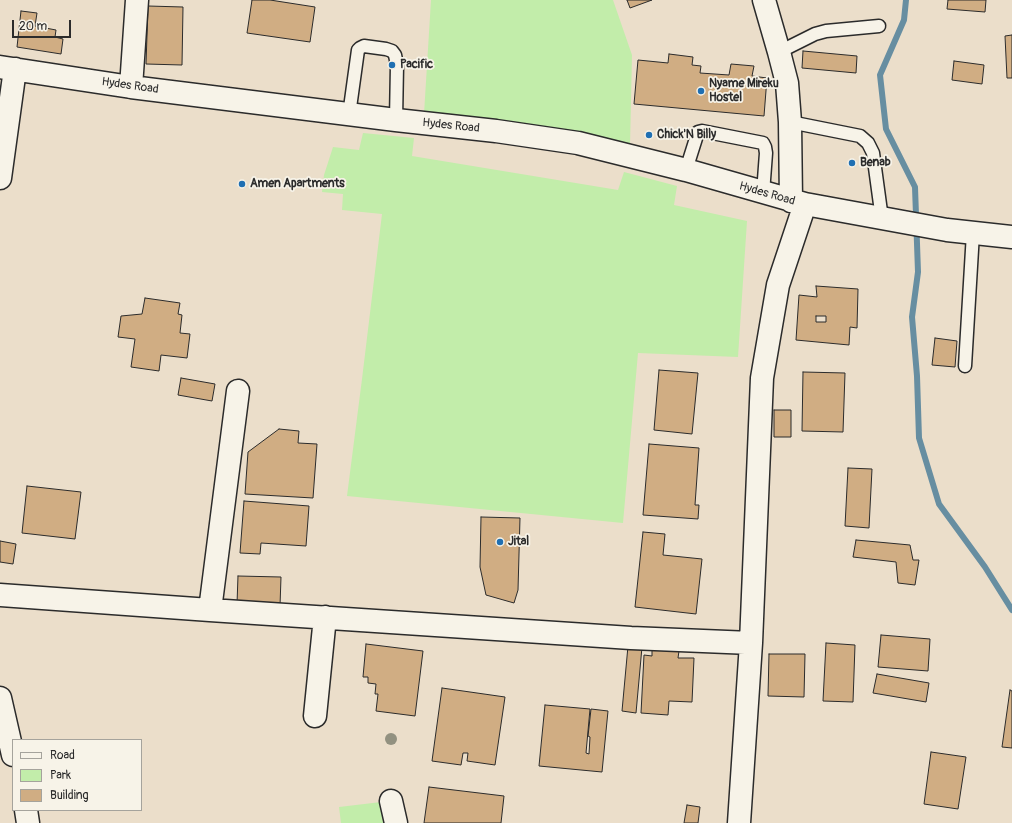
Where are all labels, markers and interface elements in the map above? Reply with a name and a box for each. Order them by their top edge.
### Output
scale bar [14,12,73,38]
text: 20 m [19,19,47,34]
place label: Pacific [400,58,433,72]
marker: Pacific [387,60,397,70]
street label: Hydes Road [101,75,159,97]
place label: Nyame Mireku Hostel [709,77,779,105]
marker: Nyame Mireku Hostel [696,86,706,96]
street label: Hydes Road [422,116,480,136]
place label: Chick'N Billy [657,128,716,142]
marker: Chick'N Billy [644,130,654,140]
place label: Benab [860,156,891,170]
marker: Benab [847,158,857,168]
place label: Amen Apartments [250,177,345,191]
marker: Amen Apartments [237,179,247,189]
street label: Hydes Road [737,179,797,209]
place label: Jital [508,535,529,549]
marker: Jital [495,537,505,547]
legend [12,739,142,811]
text: Road [50,748,75,763]
text: Park [50,768,71,783]
text: Building [50,788,89,803]

